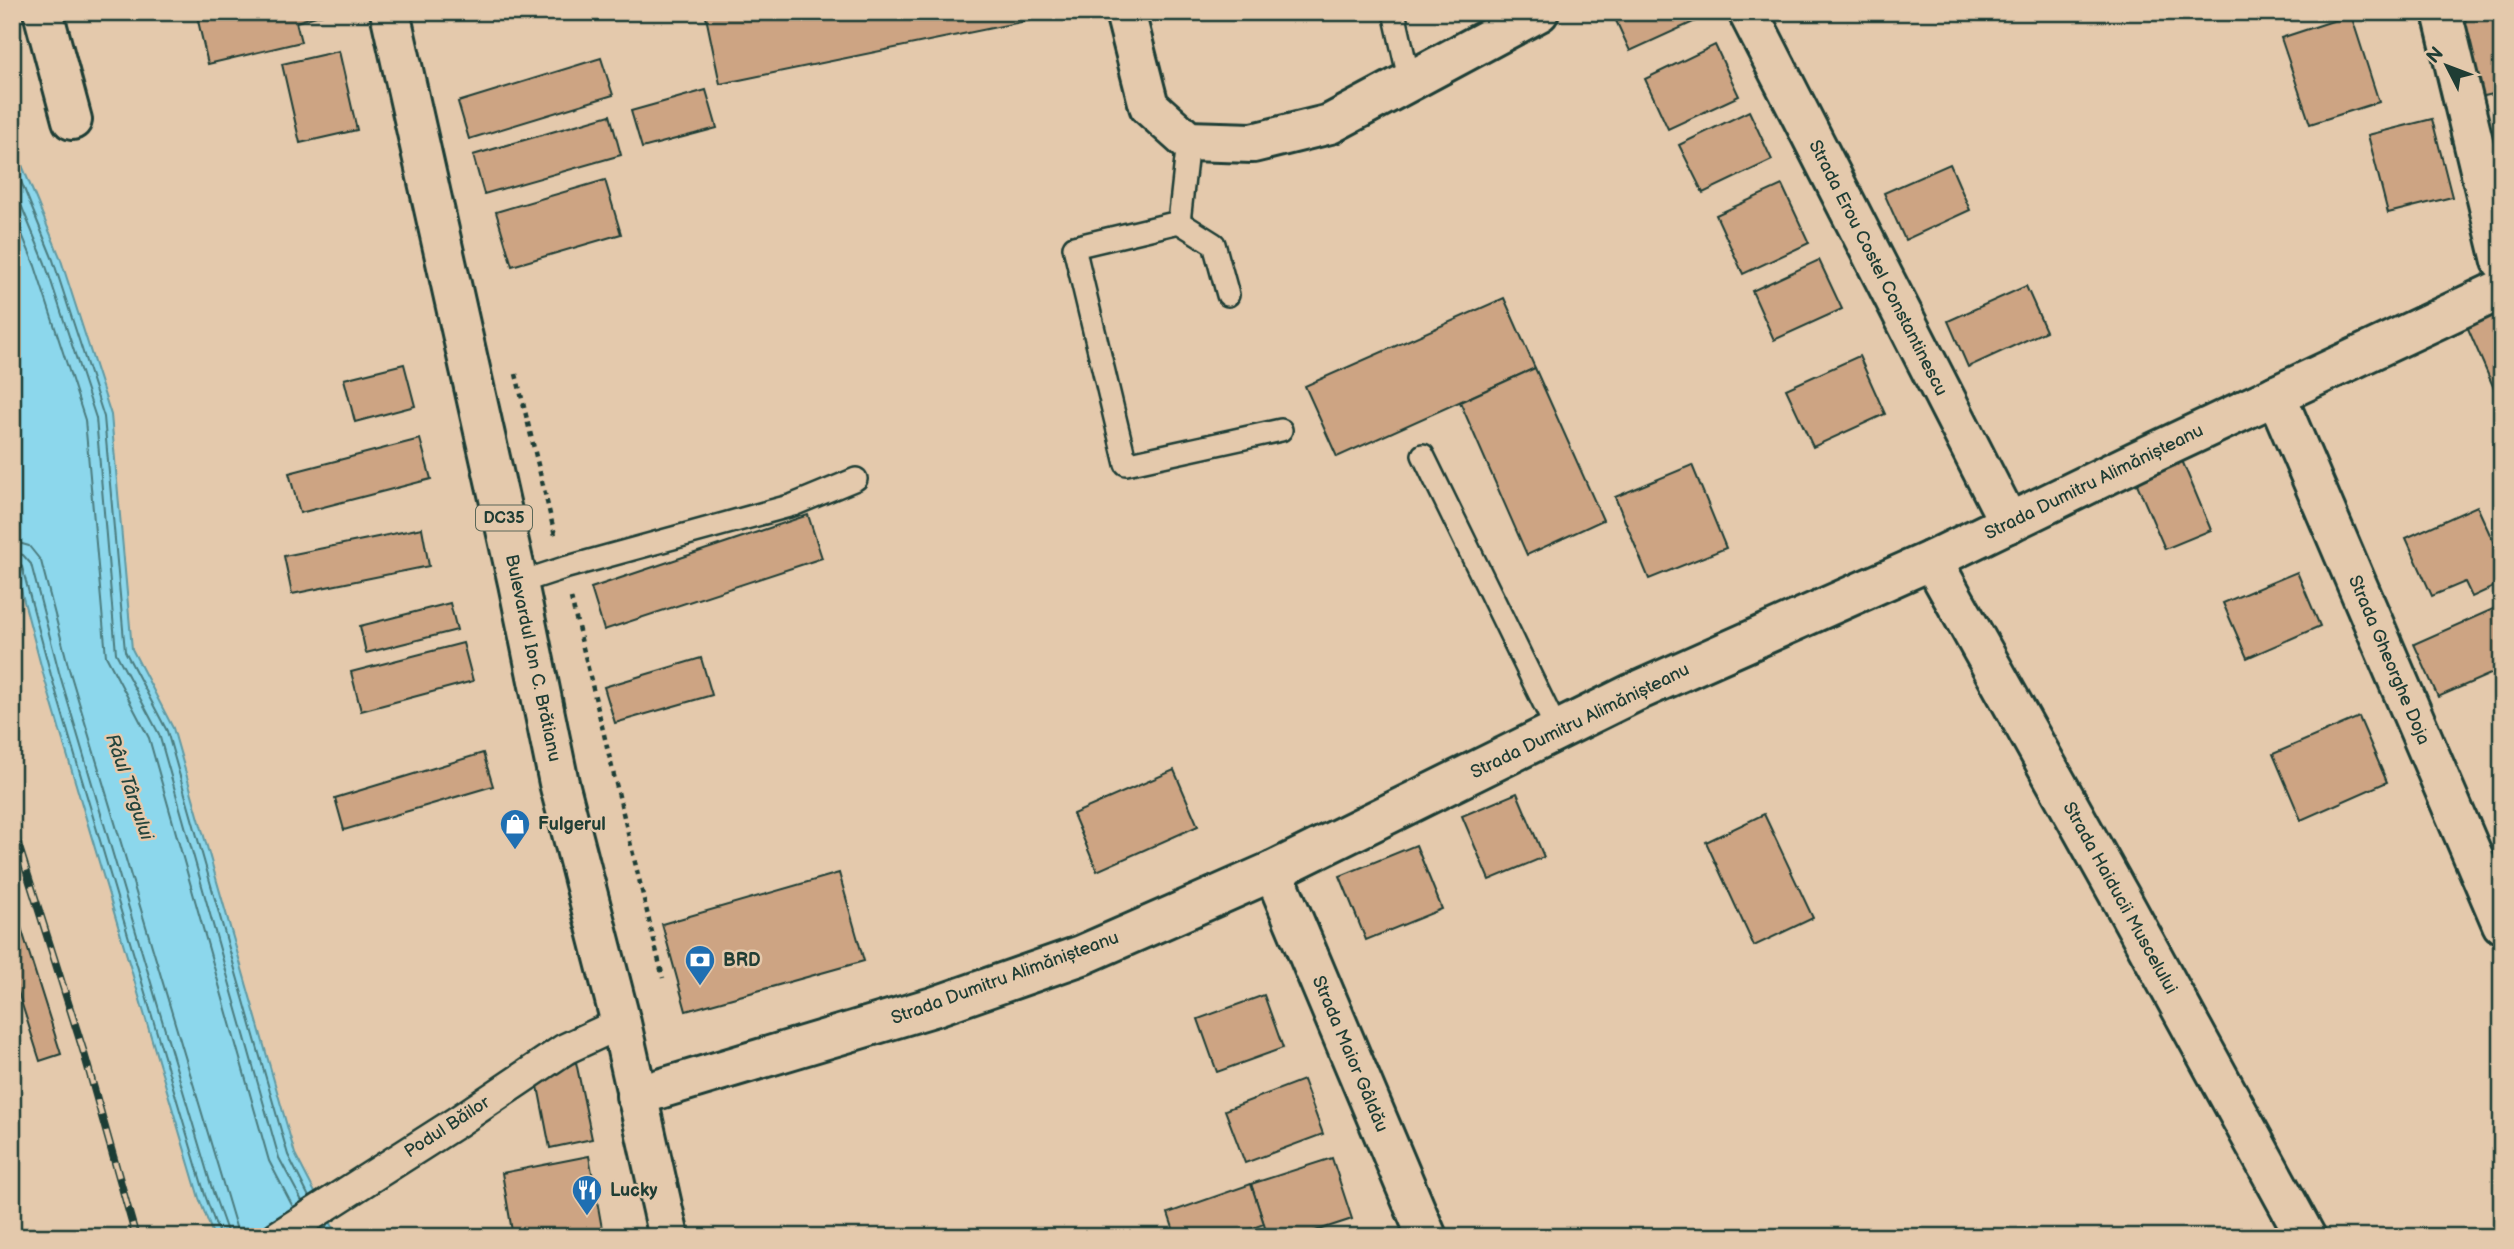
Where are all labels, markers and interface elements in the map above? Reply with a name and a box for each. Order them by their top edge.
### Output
north arrow [2412,32,2482,102]
text: N [2422,43,2449,69]
street label: Strada Erou Costel Constantinescu [1804,137,1952,399]
street label: Strada Dumitru Alimănișteanu [1981,420,2207,544]
road number: DC35 [476,505,532,530]
street label: Bulevardul Ion C. Brătianu [501,552,565,764]
street label: Strada Gheorghe Doja [2344,572,2434,748]
street label: Strada Dumitru Alimănișteanu [1467,659,1693,783]
water label: Râul Târgului [100,731,158,844]
street label: Strada Haiducii Muscelului [2058,799,2182,997]
shop icon: Fulgerul [498,807,532,851]
place label: Fulgerul [538,814,606,835]
street label: Strada Dumitru Alimănișteanu [888,927,1122,1029]
bank icon: BRD [683,943,717,987]
place label: BRD [723,950,761,971]
street label: Strada Maior Gâldău [1308,973,1392,1135]
street label: Podul Băilor [400,1091,494,1162]
restaurant icon: Lucky [570,1173,604,1217]
place label: Lucky [610,1180,658,1201]

